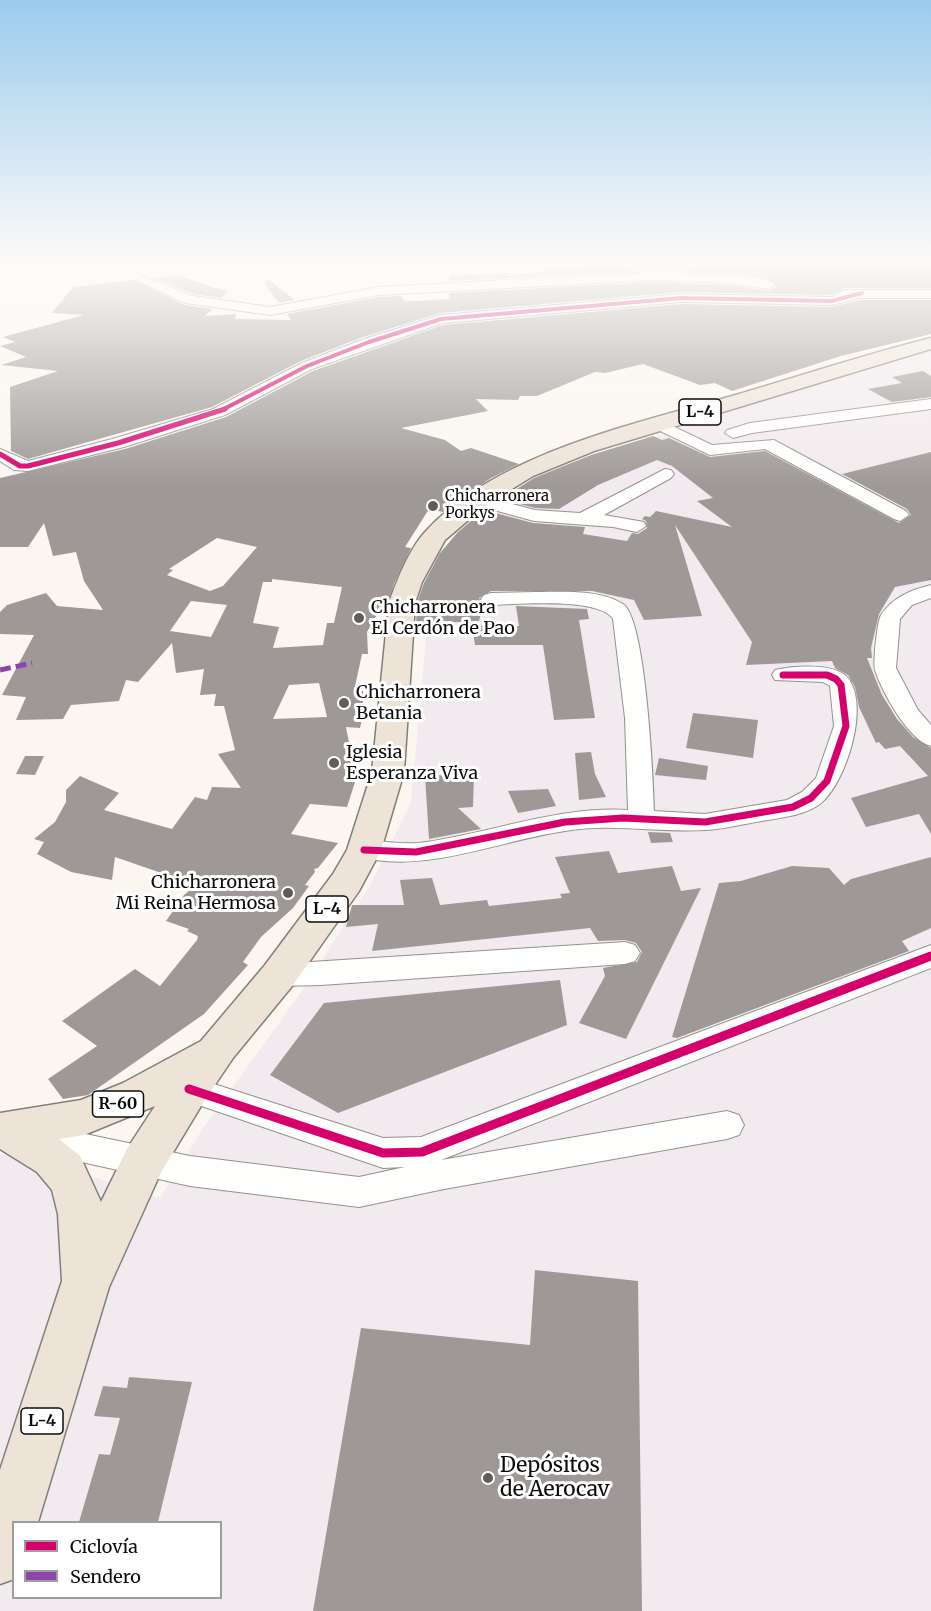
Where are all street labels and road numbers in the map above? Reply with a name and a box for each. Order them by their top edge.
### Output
road number: L-4 [679,399,721,425]
road number: L-4 [306,896,348,922]
road number: R-60 [92,1091,144,1117]
road number: L-4 [21,1408,63,1434]

